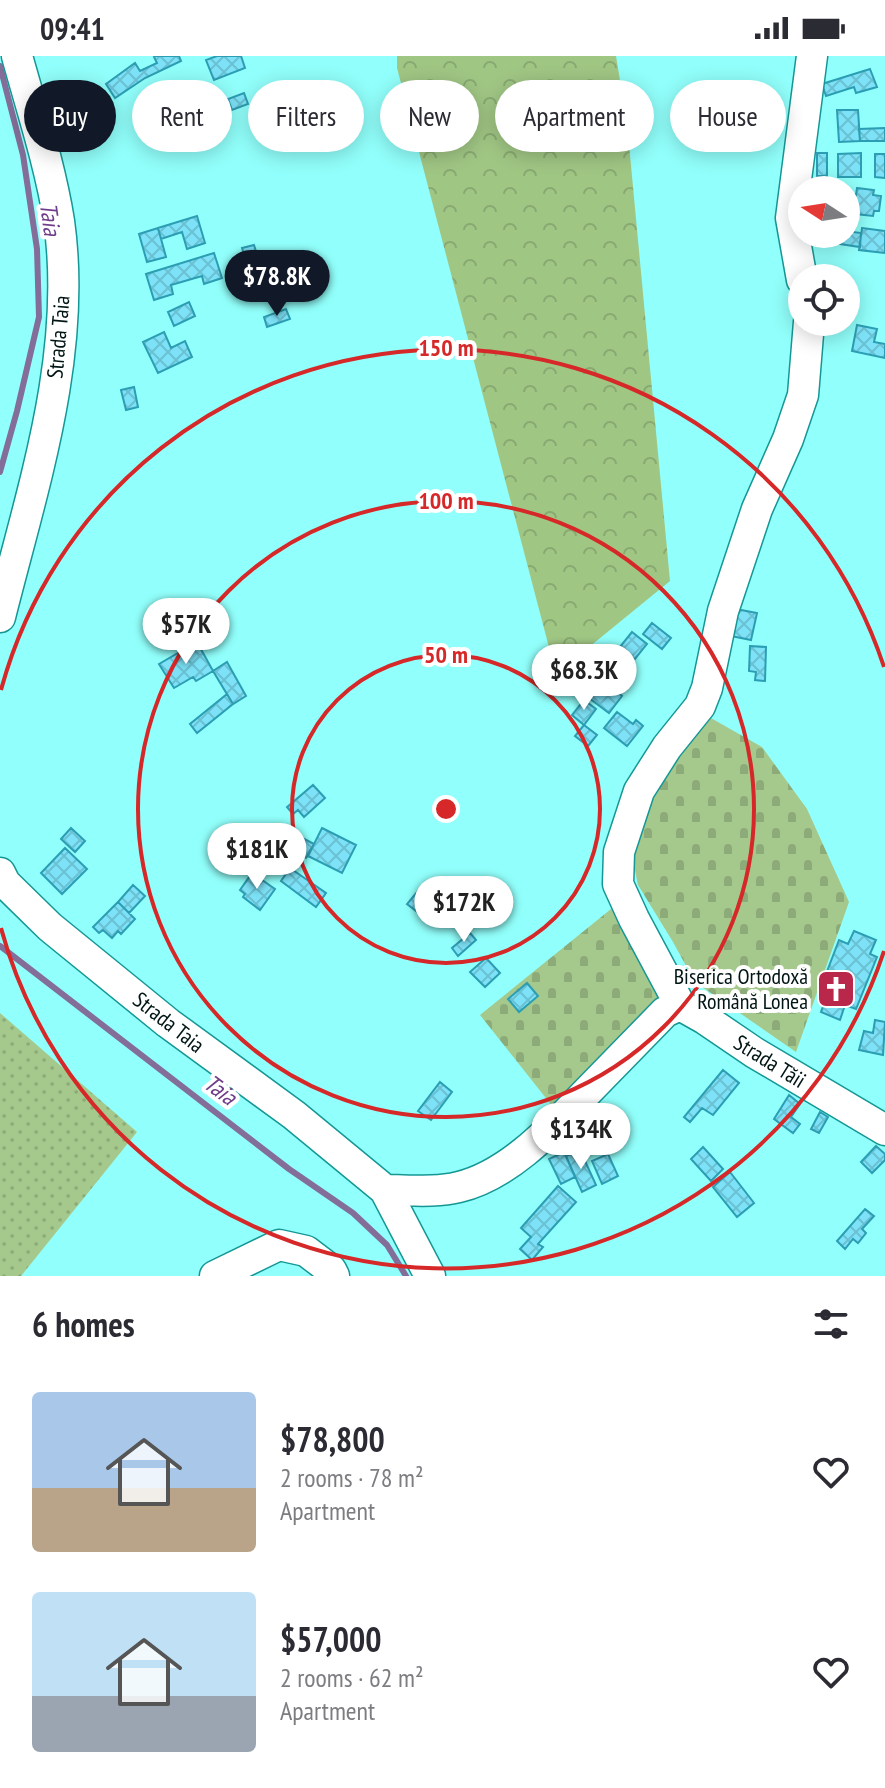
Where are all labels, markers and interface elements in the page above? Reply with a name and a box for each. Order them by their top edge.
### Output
text: 09:41 [40,9,105,48]
chip: Buy [24,80,116,152]
chip: Rent [132,80,232,152]
chip: Filters [248,80,364,152]
chip: New [380,80,479,152]
chip: Apartment [495,80,654,152]
chip: House [670,80,786,152]
north arrow [788,176,860,248]
map controls [788,176,860,336]
water label: Taia [33,200,68,239]
pin: $78.8K [212,250,342,318]
text: $78.8K [243,259,311,292]
button: locate [788,264,860,336]
street label: Strada Taia [40,294,76,380]
text: 150 m [418,332,474,363]
text: 100 m [418,485,474,516]
pin: $57K [139,598,233,666]
text: $57K [161,607,211,640]
text: 50 m [424,639,468,670]
pin: $68.3K [519,644,649,712]
text: $68.3K [550,653,618,686]
centre of rings [432,795,460,823]
pin: $181K [201,823,313,891]
text: $181K [225,832,289,865]
pin: $172K [408,876,520,944]
text: $172K [432,885,496,918]
place label: Biserica Ortodoxă Română Lonea [674,962,808,1015]
church icon: Biserica Ortodoxă Română Lonea [815,968,857,1010]
street label: Strada Taia [128,985,210,1059]
street label: Strada Tăii [729,1028,811,1094]
water label: Taia [198,1067,244,1113]
pin: $134K [525,1103,637,1171]
text: $134K [549,1112,613,1145]
text: 6 homes [32,1302,135,1346]
icon: filters [809,1302,853,1346]
text: $78,800 [280,1417,385,1461]
icon: home [96,1424,192,1520]
icon: heart [809,1450,853,1494]
text: 2 rooms · 78 m² [280,1461,424,1494]
text: Apartment [280,1494,375,1527]
text: $57,000 [280,1617,381,1661]
icon: home [96,1624,192,1720]
icon: heart [809,1650,853,1694]
text: 2 rooms · 62 m² [280,1661,424,1694]
text: Apartment [280,1694,375,1727]

